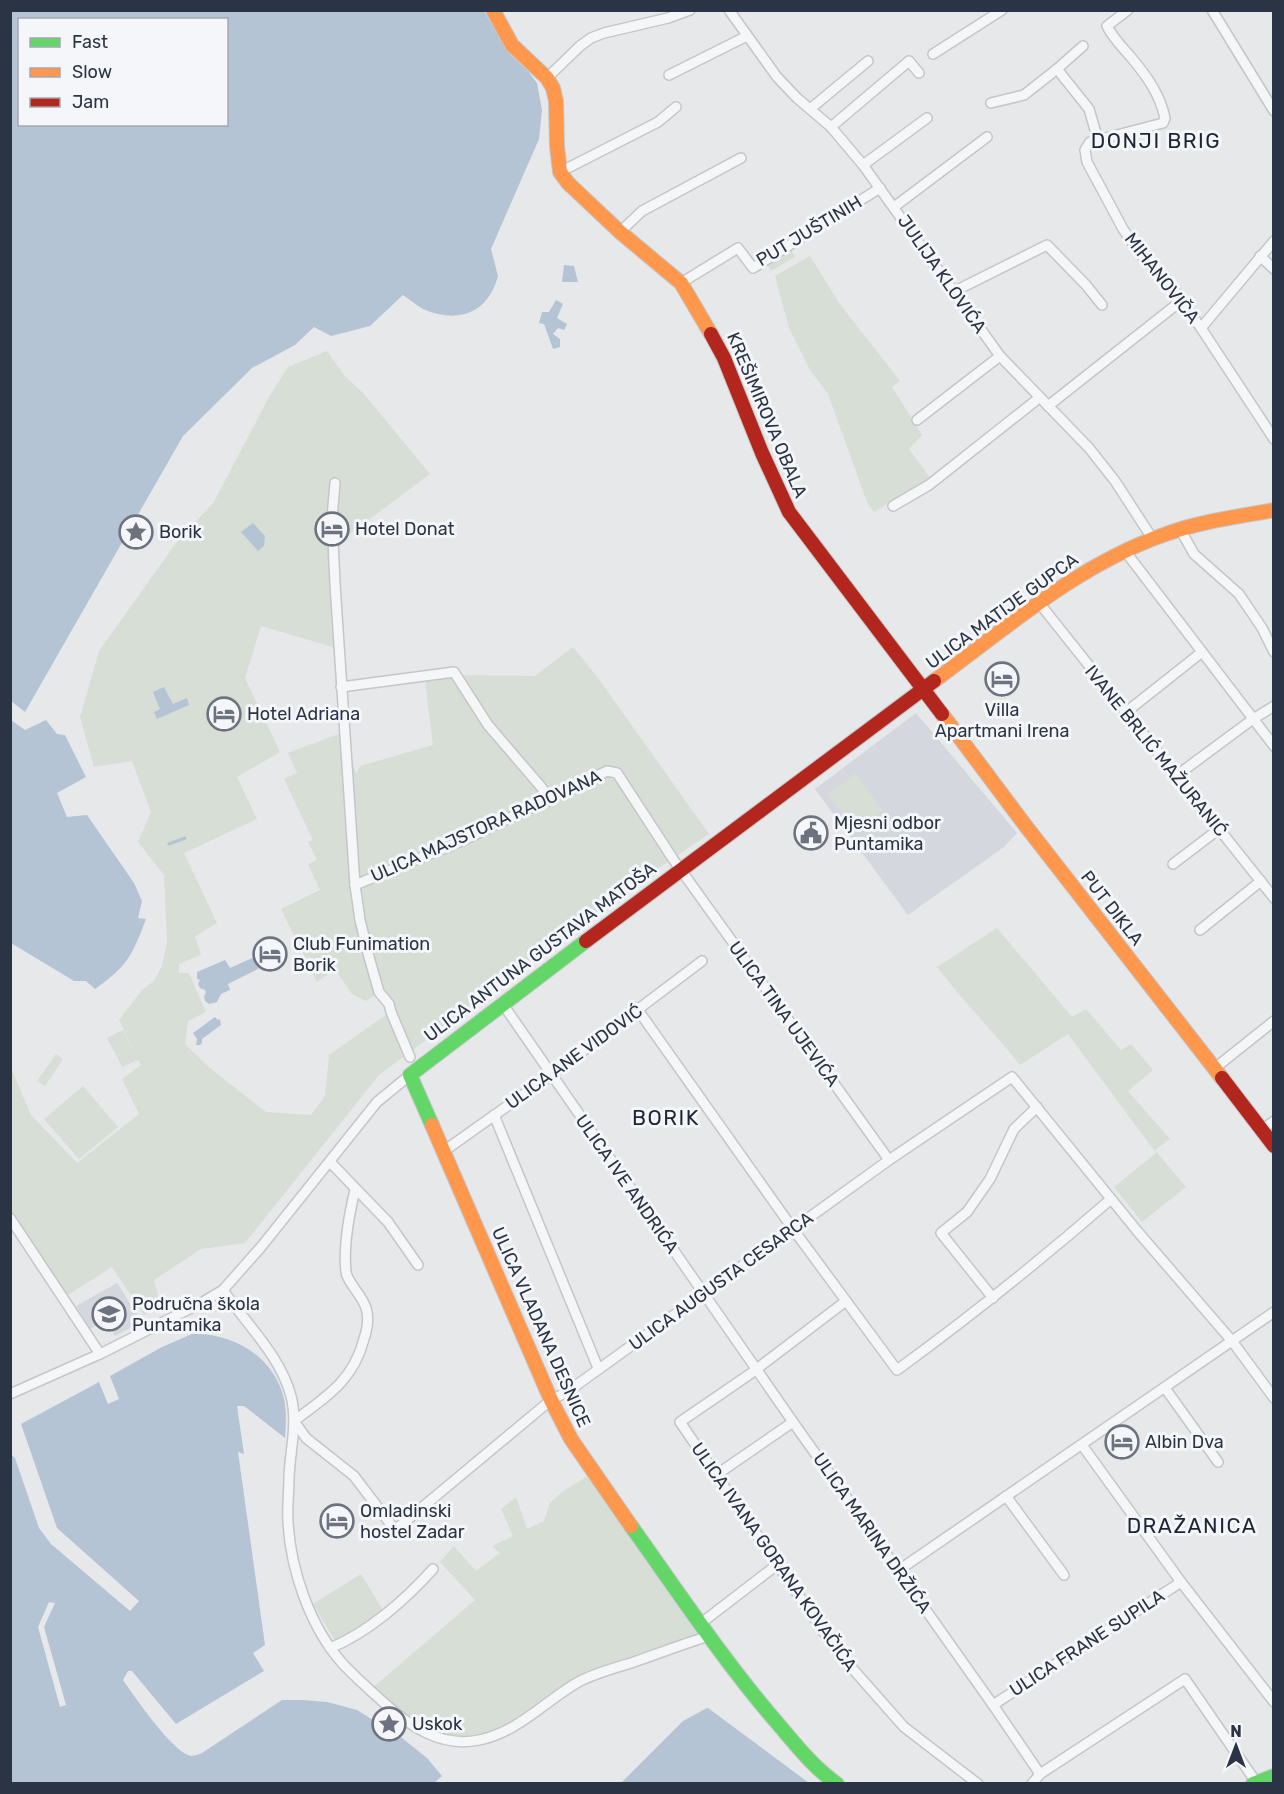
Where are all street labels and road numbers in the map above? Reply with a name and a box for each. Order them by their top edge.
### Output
street label: PUT JUŠTINIH [752,191,866,271]
street label: JULIJA KLOVIĆA [893,211,991,337]
street label: MIHANOVIČA [1120,228,1204,328]
street label: KREŠIMIROVA OBALA [722,329,812,501]
street label: ULICA MATIJE GUPCA [922,548,1082,674]
street label: IVANE BRLIĆ MAŽURANIĆ [1080,661,1232,841]
street label: ULICA MAJSTORA RADOVANA [367,765,605,887]
street label: ULICA ANTUNA GUSTAVA MATOŠA [420,858,660,1046]
street label: PUT DIKLA [1076,866,1148,950]
street label: ULICA TINA UJEVIĆA [724,937,844,1091]
street label: ULICA ANE VIDOVIĆ [501,1000,647,1114]
street label: ULICA IVE ANDRIĆA [571,1110,683,1258]
street label: ULICA AUGUSTA CESARCA [625,1207,817,1355]
street label: ULICA VLADANA DESNICE [487,1224,595,1430]
street label: ULICA IVANA GORANA KOVAČIĆA [686,1438,862,1676]
street label: ULICA MARINA DRŽIĆA [808,1448,936,1618]
street label: ULICA FRANE SUPILA [1005,1585,1169,1701]

